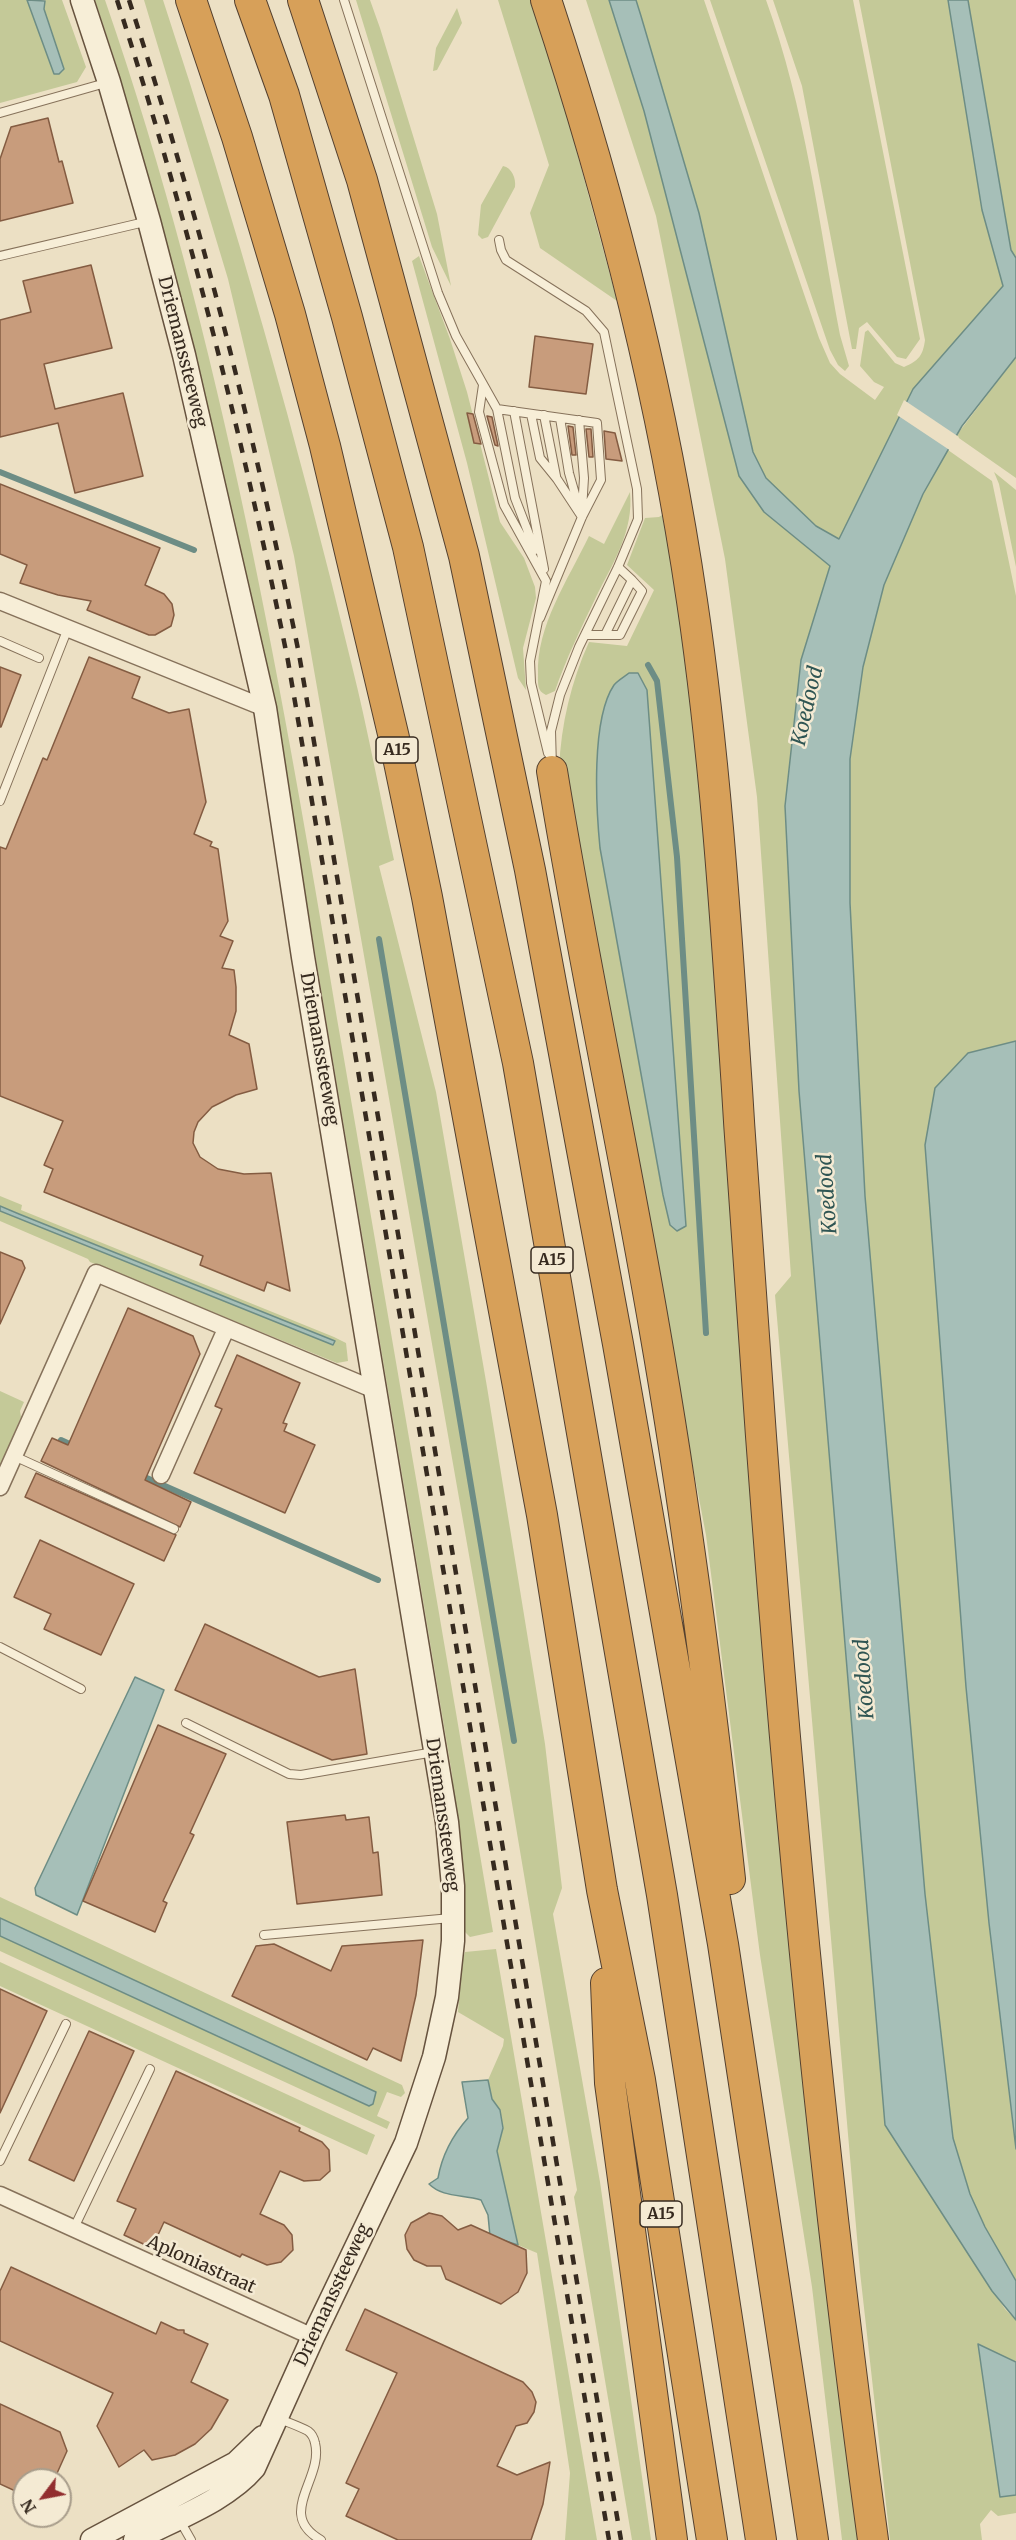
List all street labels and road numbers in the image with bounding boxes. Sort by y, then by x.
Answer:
street label: Driemanssteeweg [153,274,211,430]
road number: A15 [376,737,418,763]
street label: Driemanssteeweg [295,971,343,1127]
road number: A15 [531,1247,573,1273]
street label: Driemanssteeweg [420,1737,464,1893]
road number: A15 [640,2201,682,2227]
street label: Driemanssteeweg [290,2220,376,2370]
street label: Aploniastraat [143,2231,259,2299]

